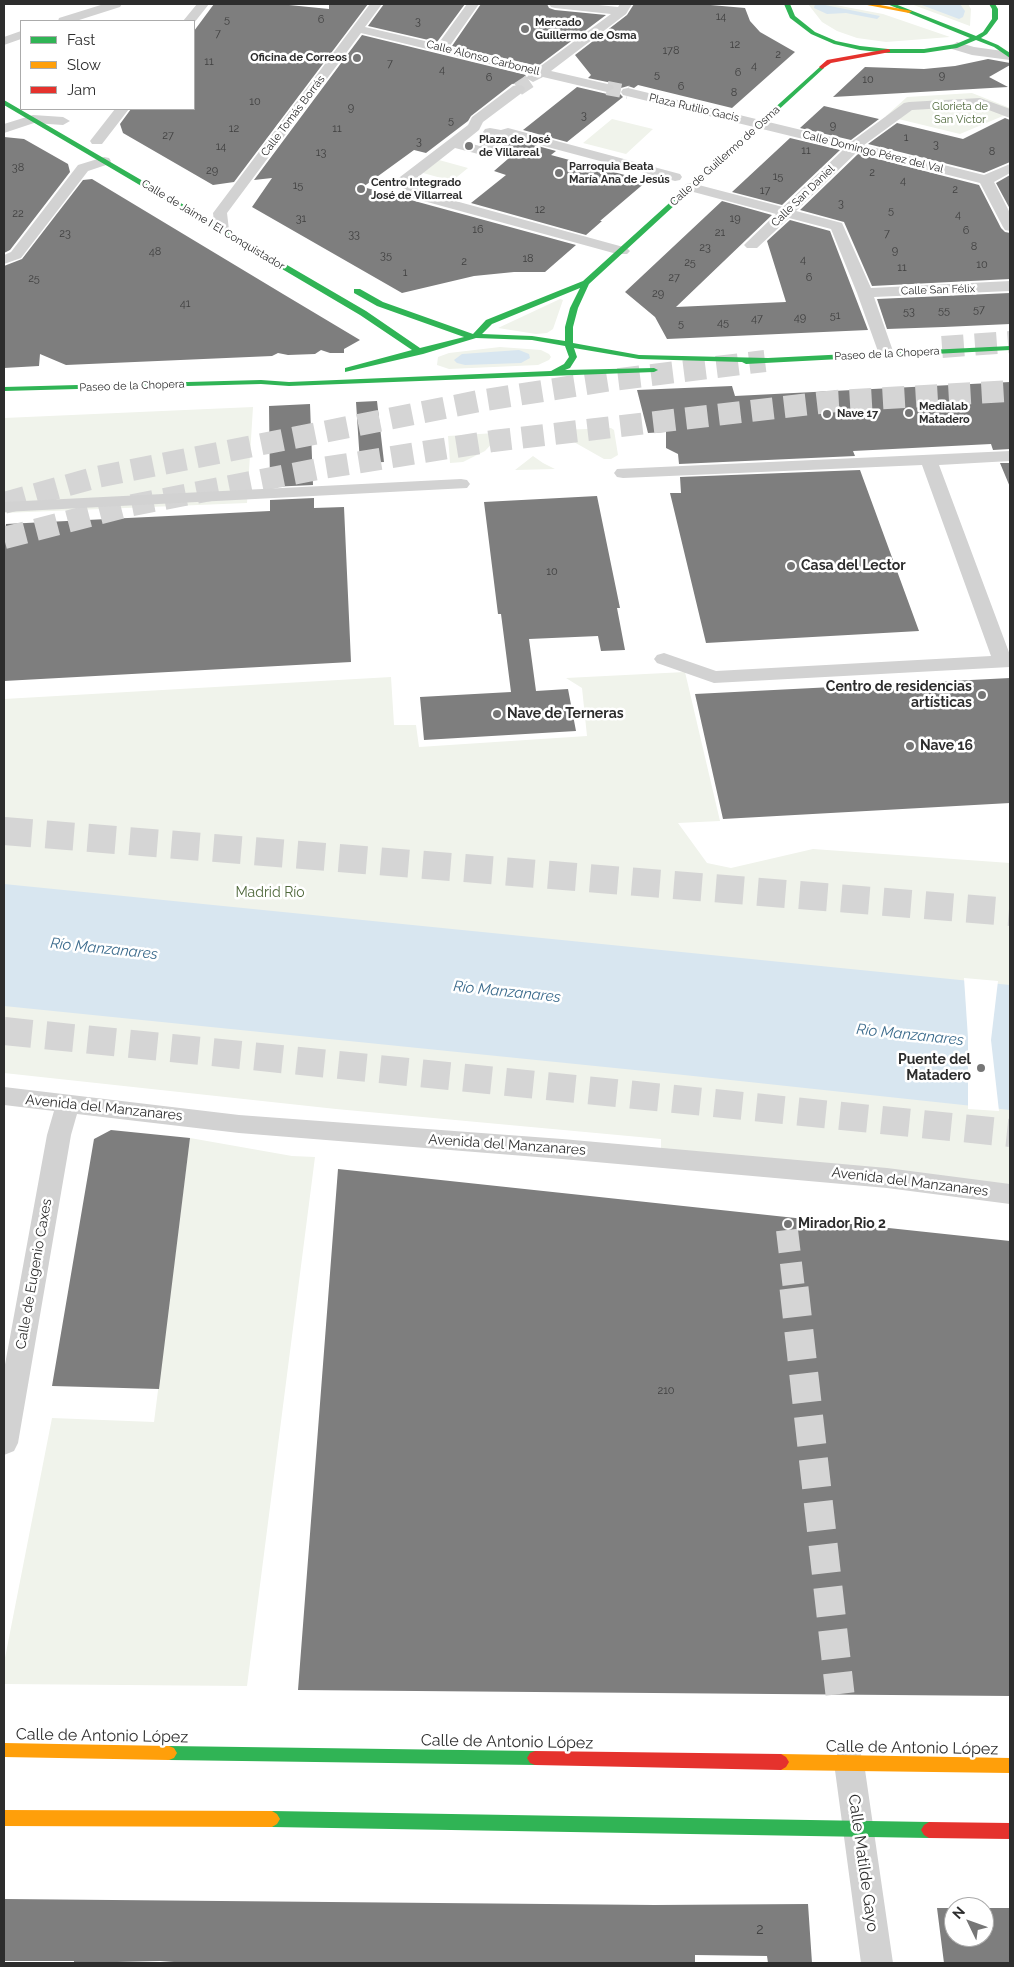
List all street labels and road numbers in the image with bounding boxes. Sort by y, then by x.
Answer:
street label: Calle Alonso Carbonell [425,38,541,78]
street label: Calle Tomás Borrás [258,73,328,159]
street label: Plaza Rutilio Gacis [648,91,740,125]
street label: Calle de Guillermo de Osma [667,103,783,209]
street label: Calle Domingo Pérez del Val [801,128,945,176]
street label: Calle San Daniel [769,163,837,229]
street label: Calle de Jaime I El Conquistador [139,177,287,273]
street label: Calle San Félix [901,282,975,298]
street label: Paseo de la Chopera [834,345,940,363]
street label: Paseo de la Chopera [79,378,185,394]
street label: Avenida del Manzanares [25,1091,183,1125]
street label: Avenida del Manzanares [428,1131,586,1159]
street label: Avenida del Manzanares [831,1164,989,1200]
street label: Calle de Eugenio Caxes [12,1197,56,1351]
street label: Calle de Antonio López [16,1725,188,1747]
street label: Calle de Antonio López [421,1731,593,1753]
street label: Calle de Antonio López [826,1737,998,1759]
street label: Calle Matilde Gayo [844,1793,882,1933]

